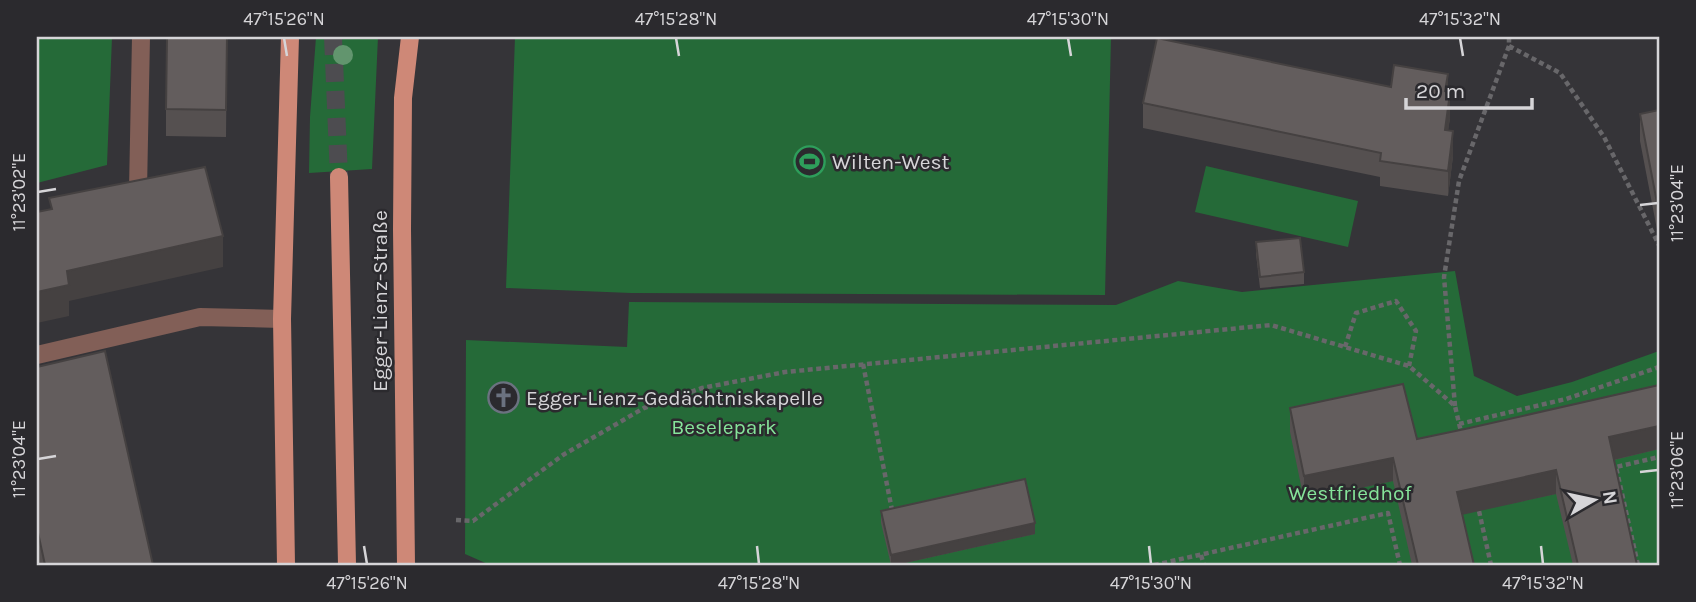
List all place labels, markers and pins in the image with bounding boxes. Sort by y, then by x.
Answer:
sports icon: Wilten-West [792,145,826,179]
place label: Wilten-West [832,150,949,174]
church icon: Egger-Lienz-Gedächtniskapelle [486,381,520,415]
place label: Egger-Lienz-Gedächtniskapelle [526,386,823,410]

